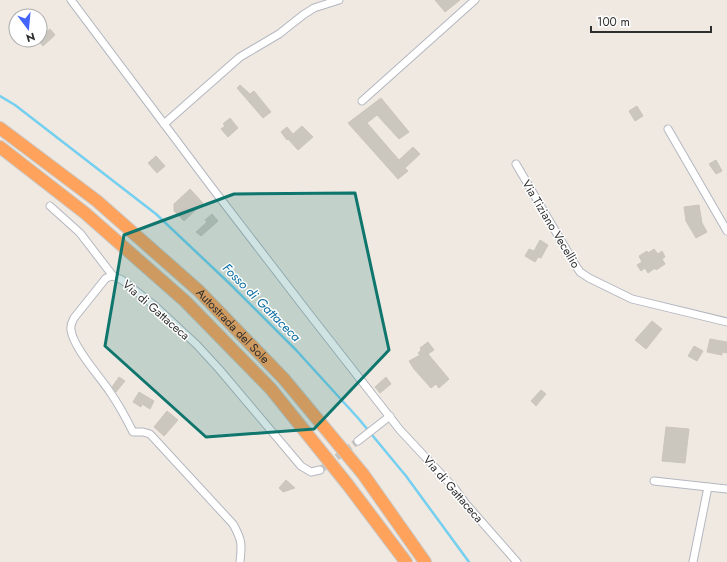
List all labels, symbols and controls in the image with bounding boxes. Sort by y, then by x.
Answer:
north arrow [8,8,48,48]
scale bar [591,8,711,34]
text: 100 m [597,13,630,31]
text: N [24,29,37,47]
street label: Via Tiziano Vecellio [517,176,585,272]
water label: Fosso di Gattaceca [218,259,305,346]
street label: Via di Gattaceca [118,276,194,344]
street label: Autostrada del Sole [192,284,274,368]
street label: Via di Gattaceca [419,451,487,527]

